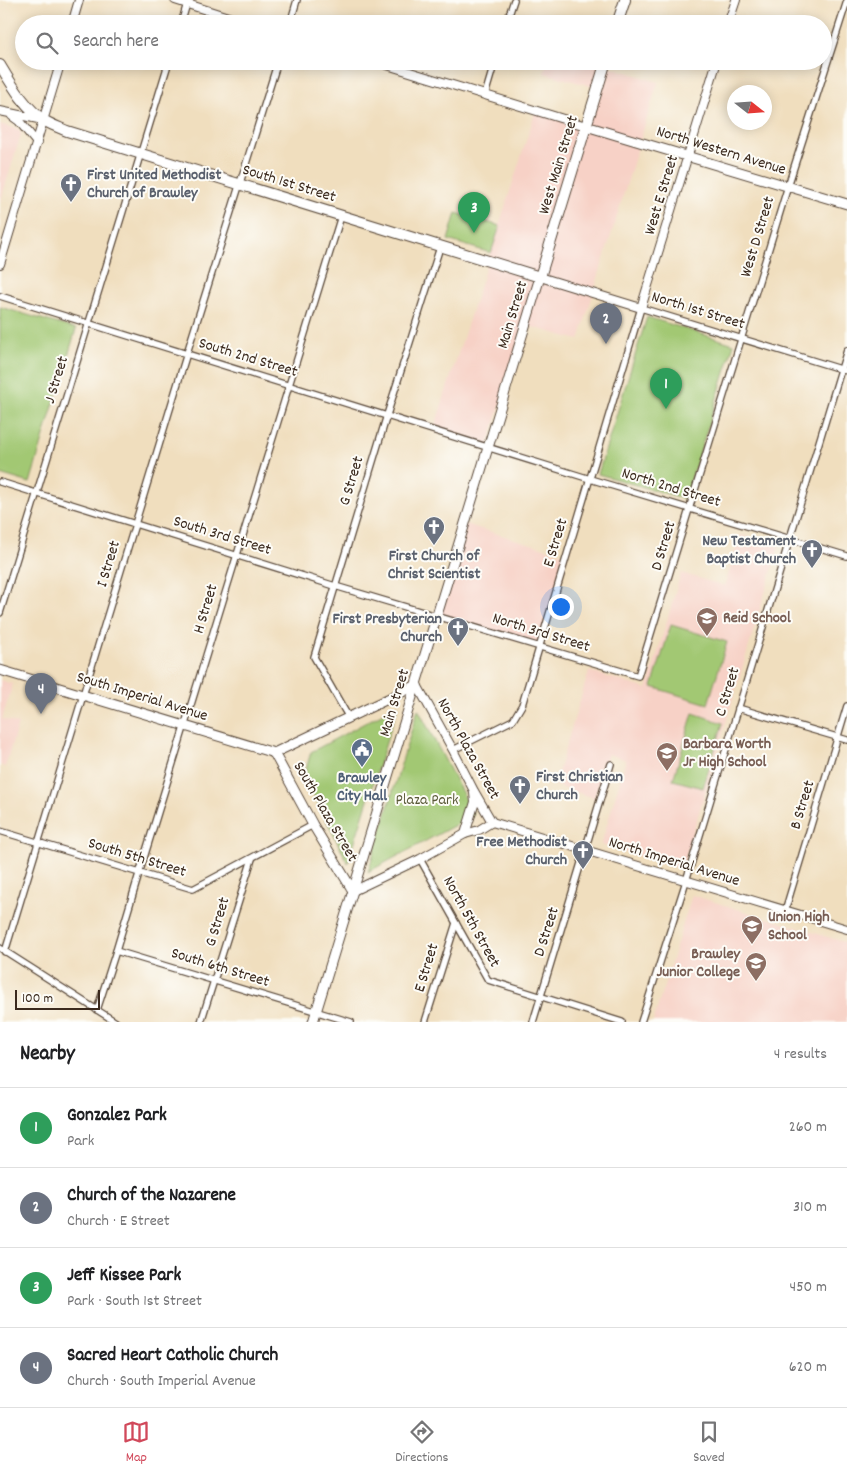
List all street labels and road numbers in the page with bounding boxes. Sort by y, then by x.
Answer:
street label: West Main Street [533,113,585,217]
street label: North Western Avenue [653,120,789,182]
street label: West E Street [639,152,685,238]
street label: South 1st Street [239,159,339,209]
street label: West D Street [735,194,781,280]
street label: Main Street [492,278,534,352]
street label: North 1st Street [648,286,748,336]
street label: South 2nd Street [196,332,300,384]
street label: J Street [39,353,75,406]
street label: G Street [334,453,370,509]
street label: North 2nd Street [619,462,723,514]
street label: South 3rd Street [170,510,274,562]
street label: E Street [538,516,574,570]
street label: D Street [646,518,682,574]
street label: I Street [91,538,127,590]
street label: H Street [188,581,224,637]
street label: North 3rd Street [489,607,593,659]
street label: C Street [710,664,746,719]
street label: South Imperial Avenue [74,666,210,728]
street label: Main Street [374,666,416,740]
street label: North Plaza Street [431,694,505,804]
street label: South Plaza Street [287,757,363,867]
street label: B Street [785,778,821,832]
street label: North Imperial Avenue [606,831,742,893]
street label: South 5th Street [85,832,189,884]
street label: North 5th Street [436,872,506,972]
street label: G Street [200,894,236,950]
street label: D Street [528,904,566,960]
street label: E Street [409,941,445,995]
street label: South 6th Street [168,942,272,994]

